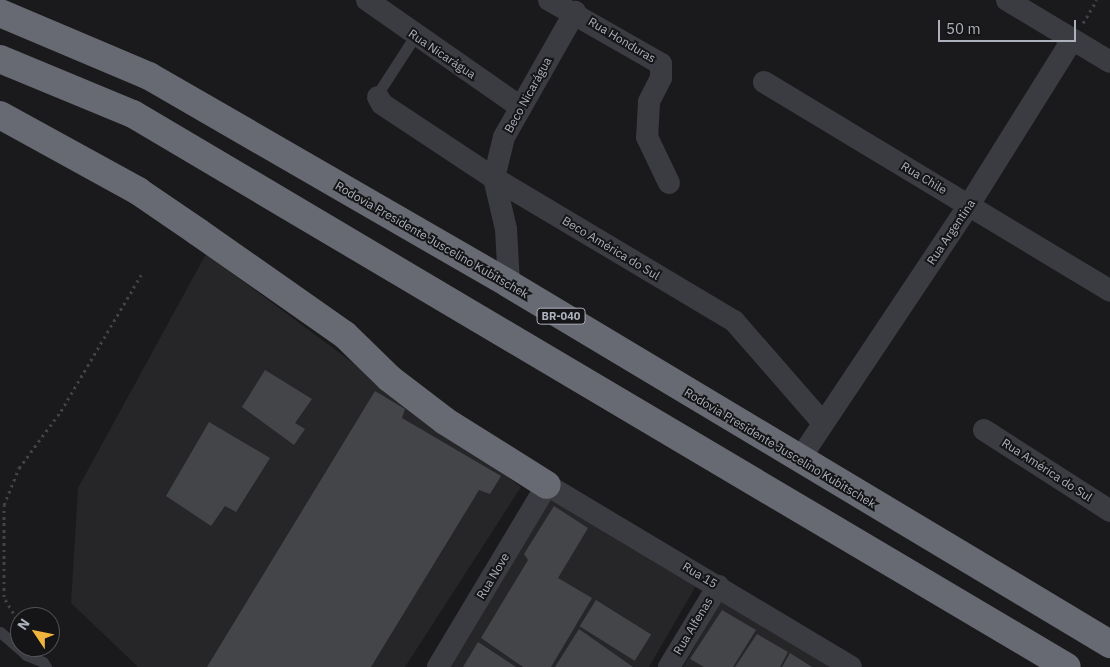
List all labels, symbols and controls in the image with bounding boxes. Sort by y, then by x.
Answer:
scale bar [940,10,1078,42]
street label: Rua Honduras [586,14,658,66]
text: 50 m [946,19,981,38]
street label: Rua Nicarágua [406,26,478,82]
street label: Beco Nicarágua [501,55,555,135]
street label: Rua Chile [898,159,950,197]
street label: Rodovia Presidente Juscelino Kubitschek [333,179,531,301]
street label: Rua Argentina [924,197,978,267]
street label: Beco América do Sul [560,213,662,283]
road number: BR-040 [536,308,586,324]
street label: Rodovia Presidente Juscelino Kubitschek [682,385,878,511]
street label: Rua América do Sul [999,435,1095,505]
street label: Rua Nove [474,550,512,602]
street label: Rua 15 [680,559,720,591]
street label: Rua Alfenas [670,595,716,657]
north arrow [10,607,60,657]
text: N [13,615,34,633]

